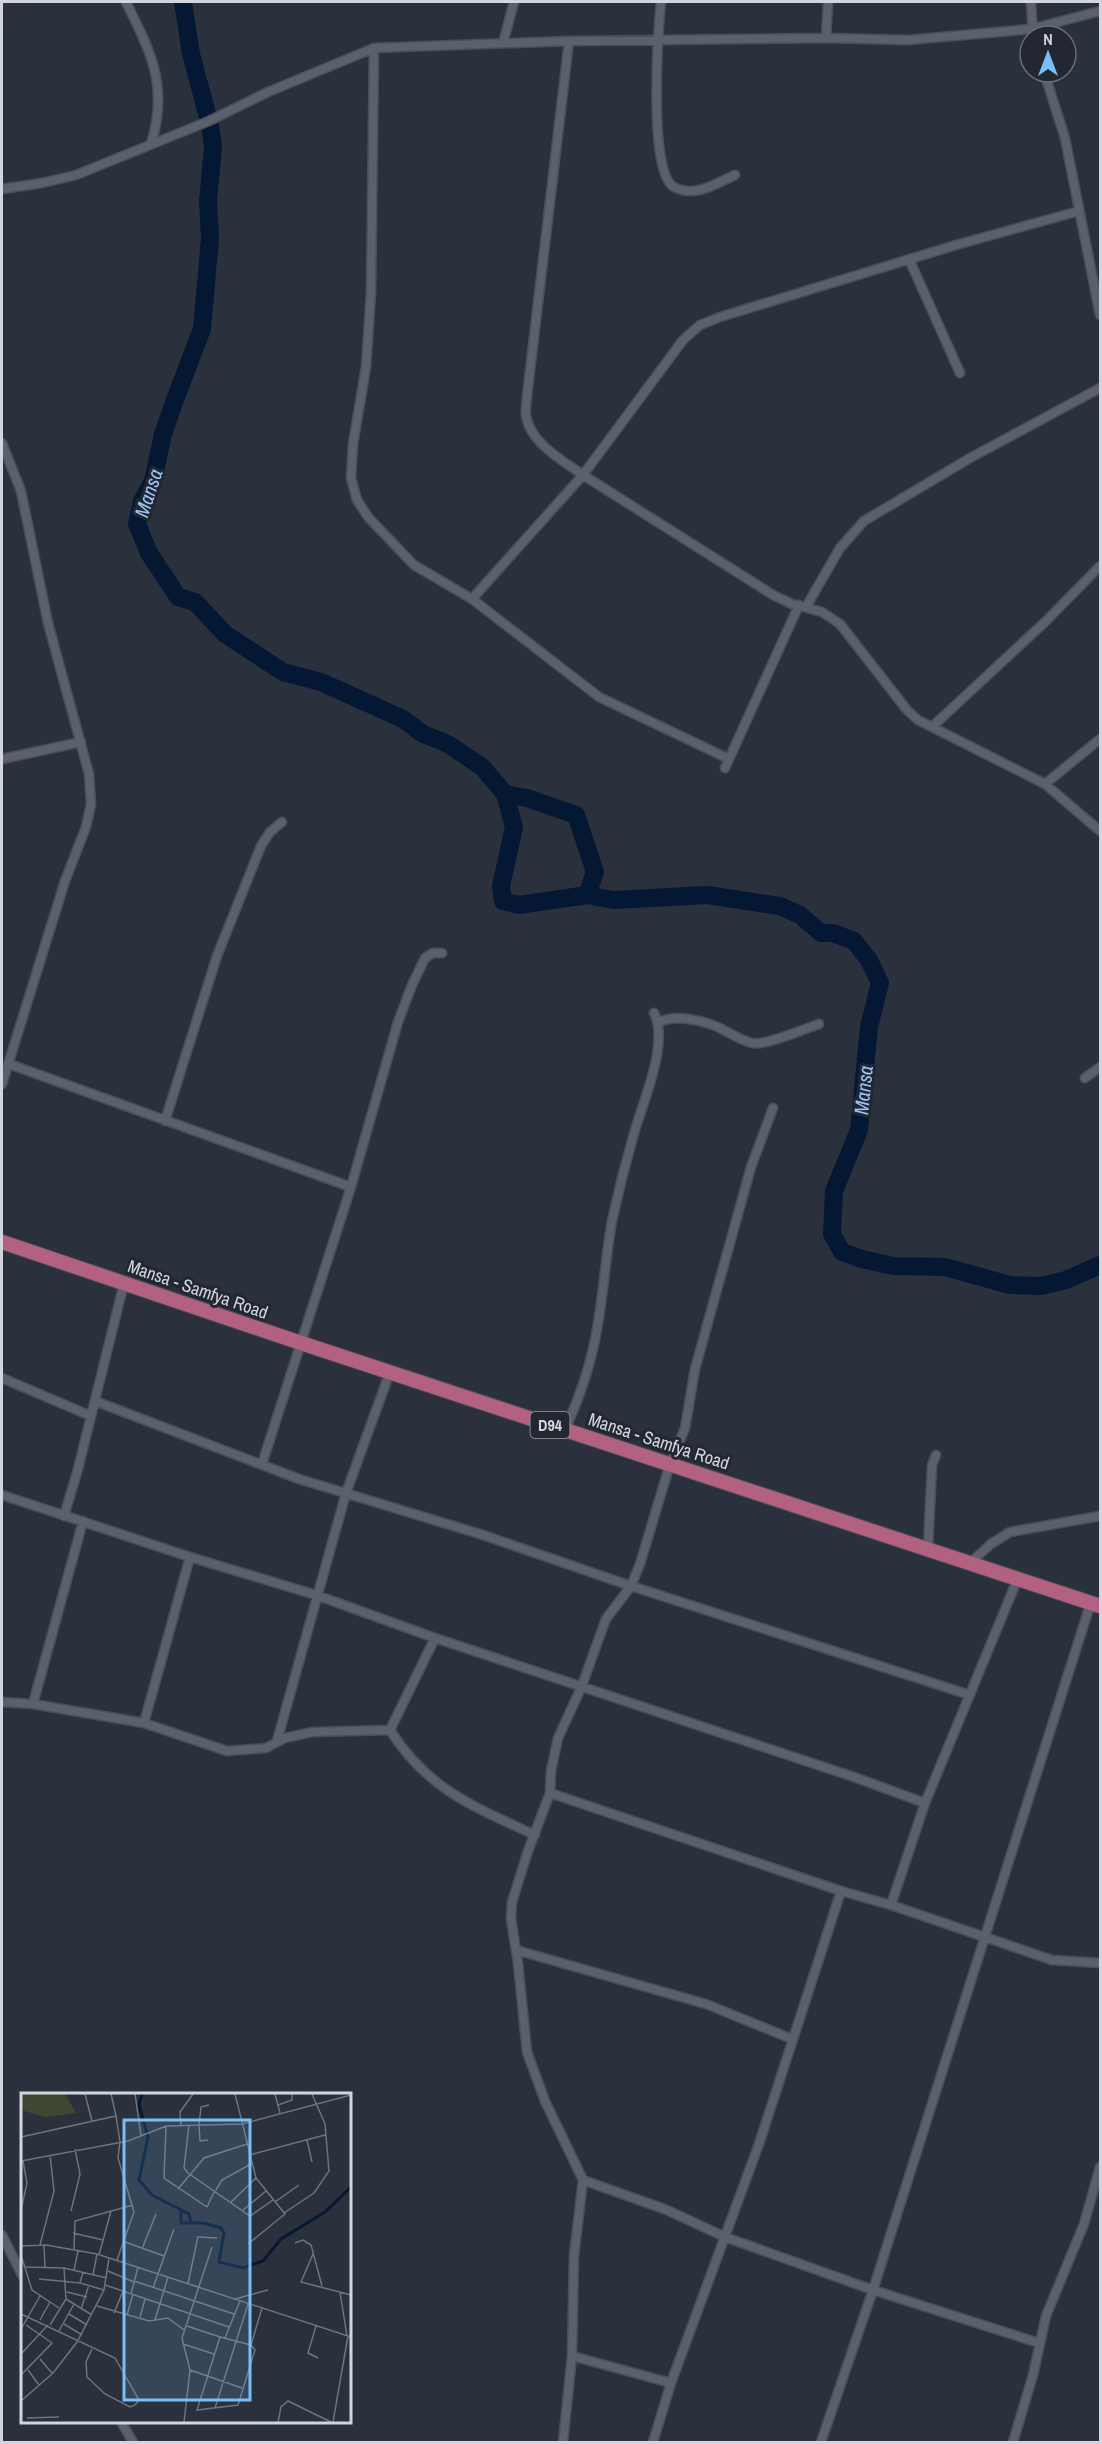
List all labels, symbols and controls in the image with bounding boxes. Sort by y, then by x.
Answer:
north arrow [1018,24,1078,84]
text: N [1043,28,1053,50]
water label: Mansa [128,465,168,521]
water label: Mansa [847,1064,879,1116]
street label: Mansa - Samfya Road [125,1253,271,1325]
street label: Mansa - Samfya Road [585,1406,733,1476]
road number: D94 [530,1412,570,1438]
inset map [21,2093,351,2423]

